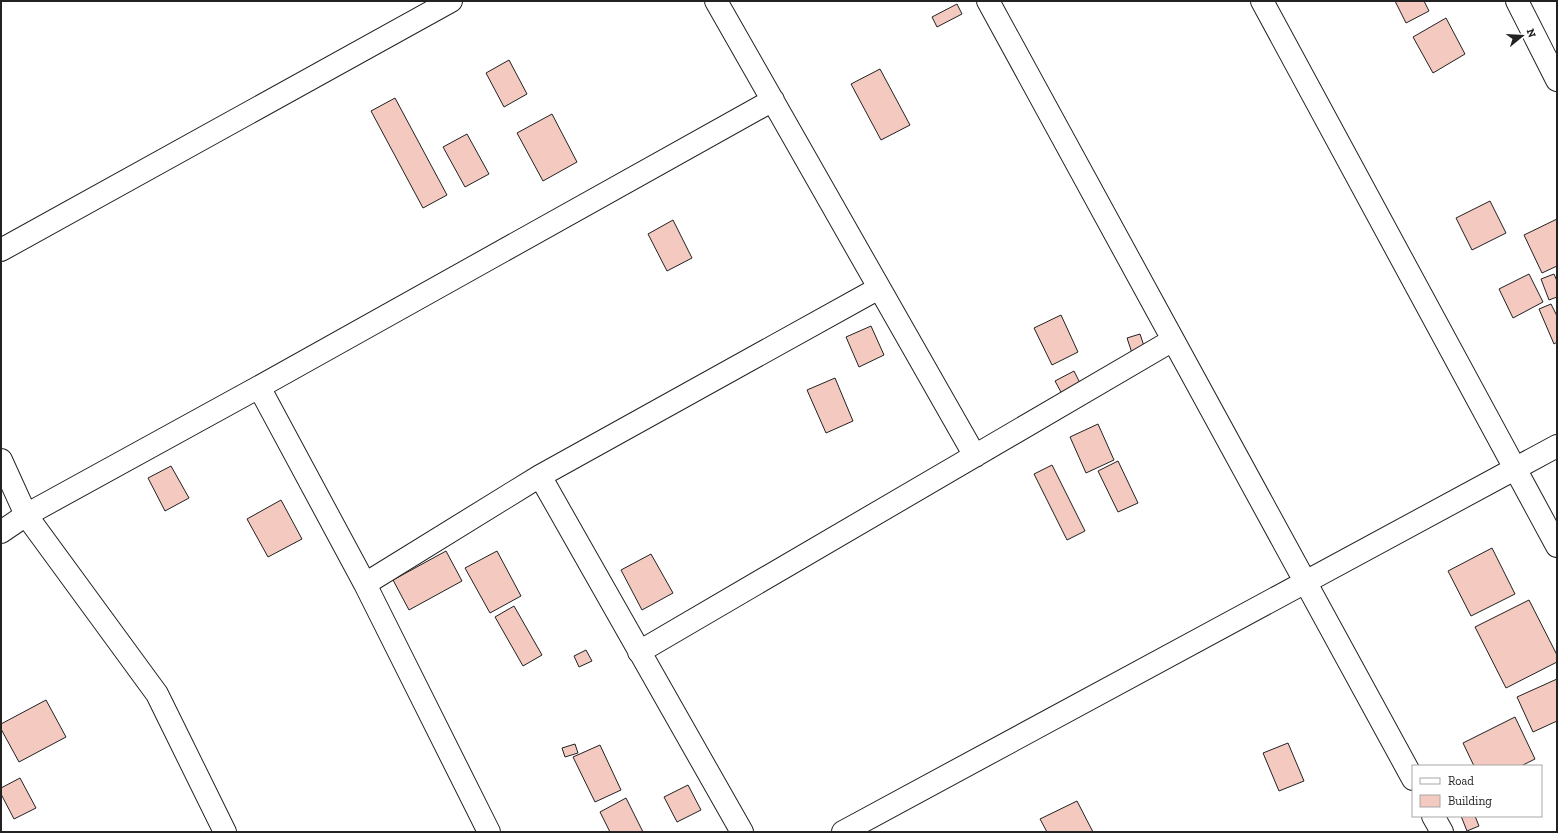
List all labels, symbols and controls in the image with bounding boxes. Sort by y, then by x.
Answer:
north arrow [1502,16,1542,56]
text: N [1524,27,1539,40]
legend [1412,765,1542,817]
text: Road [1448,774,1474,788]
text: Building [1448,794,1492,808]

